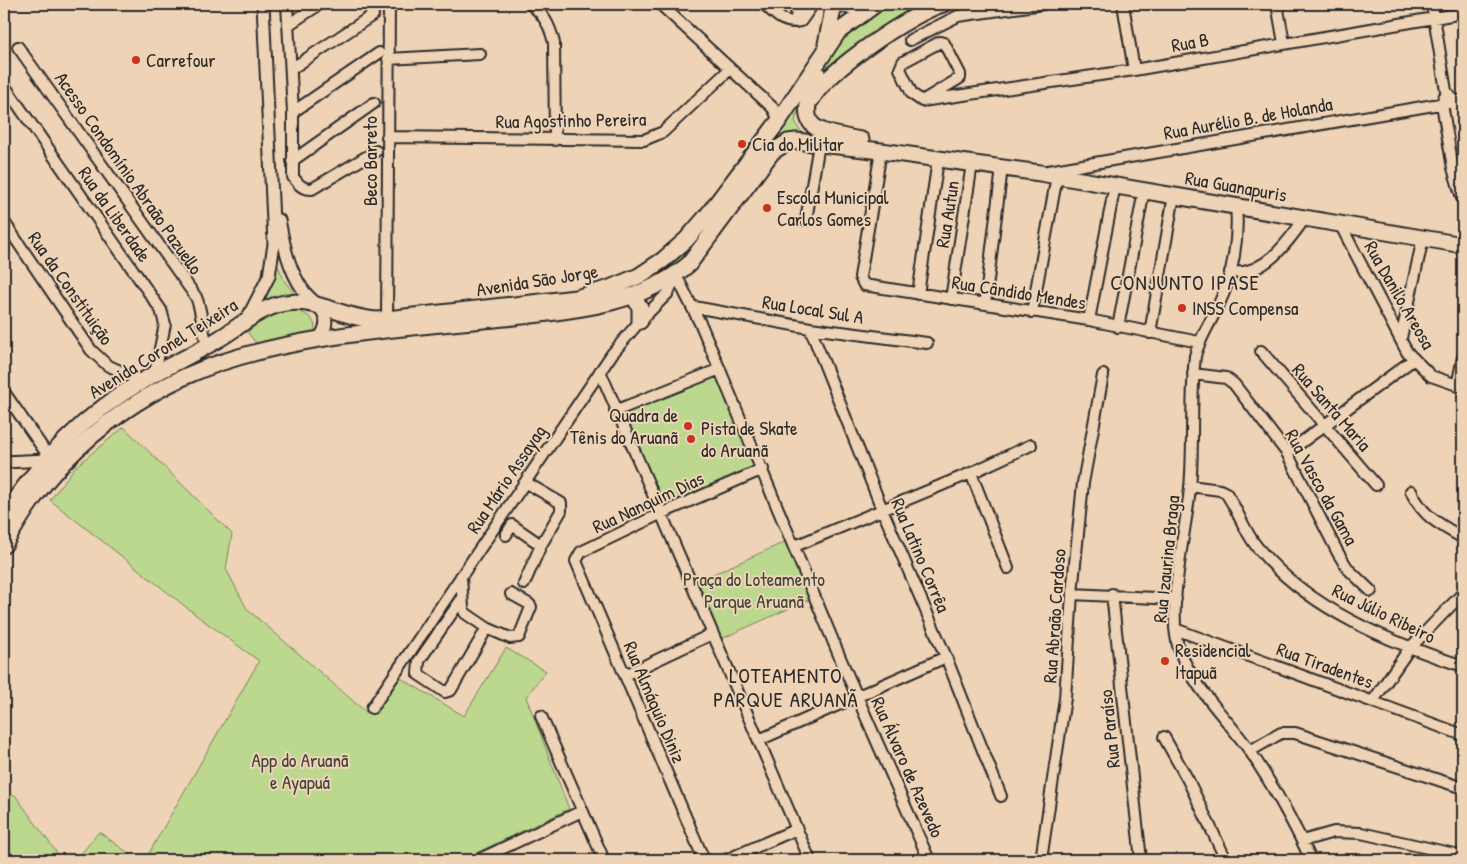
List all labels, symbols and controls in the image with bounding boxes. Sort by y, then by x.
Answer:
street label: Rua B [1169,26,1211,58]
place label: Carrefour [146,47,216,73]
marker: Carrefour [130,54,142,66]
street label: Acesso Condomínio Abraão Pazuello [49,67,209,280]
street label: Rua Aurélio B. de Holanda [1162,90,1335,146]
street label: Rua Agostinho Pereira [495,106,647,134]
street label: Beco Barreto [357,116,383,206]
place label: Cia do Militar [752,131,845,157]
marker: Cia do Militar [736,138,748,150]
street label: Rua da Liberdade [72,161,158,267]
street label: Rua Guanapuris [1183,164,1289,208]
street label: Rua Autun [929,179,965,249]
place label: Escola Municipal Carlos Gomes [777,184,890,232]
marker: Escola Municipal Carlos Gomes [761,202,773,214]
street label: Rua da Constituição [22,226,120,350]
street label: Rua Danilo Areosa [1358,236,1442,354]
street label: Avenida São Jorge [474,257,600,302]
district label: CONJUNTO IPASE [1110,268,1260,297]
street label: Rua Cândido Mendes [950,269,1088,315]
street label: Rua Local Sul A [761,288,865,330]
street label: Avenida Coronel Teixeira [84,291,243,404]
place label: INSS Compensa [1192,295,1299,321]
marker: INSS Compensa [1176,302,1188,314]
street label: Rua Santa Maria [1286,357,1378,457]
place label: Quadra de Tênis do Aruanã [570,402,679,450]
place label: Pista de Skate do Aruanã [701,415,798,463]
street label: Rua Mário Assayag [460,420,552,538]
marker: Quadra de Tênis do Aruanã [682,420,694,432]
street label: Rua Vasco da Gama [1279,424,1365,550]
marker: Pista de Skate do Aruanã [685,433,697,445]
street label: Rua Nanquim Dias [588,465,708,539]
street label: Rua Izaurina Braga [1146,493,1186,624]
street label: Rua Latino Corrêa [885,494,957,617]
street label: Rua Abraão Cardoso [1036,548,1072,684]
park label: Praça do Loteamento Parque Aruanã [683,566,825,614]
street label: Rua Júlio Ribeiro [1328,577,1440,649]
street label: Rua Tiradentes [1273,636,1377,694]
street label: Rua Almáquio Diniz [618,637,692,767]
place label: Residencial Itapuã [1175,637,1251,685]
marker: Residencial Itapuã [1159,655,1171,667]
district label: LOTEAMENTO PARQUE ARUANÃ [713,661,859,714]
street label: Rua Paraíso [1092,688,1126,769]
street label: Rua Álvaro de Azevedo [865,693,951,842]
park label: App do Aruanã e Ayapuá [251,747,349,795]

